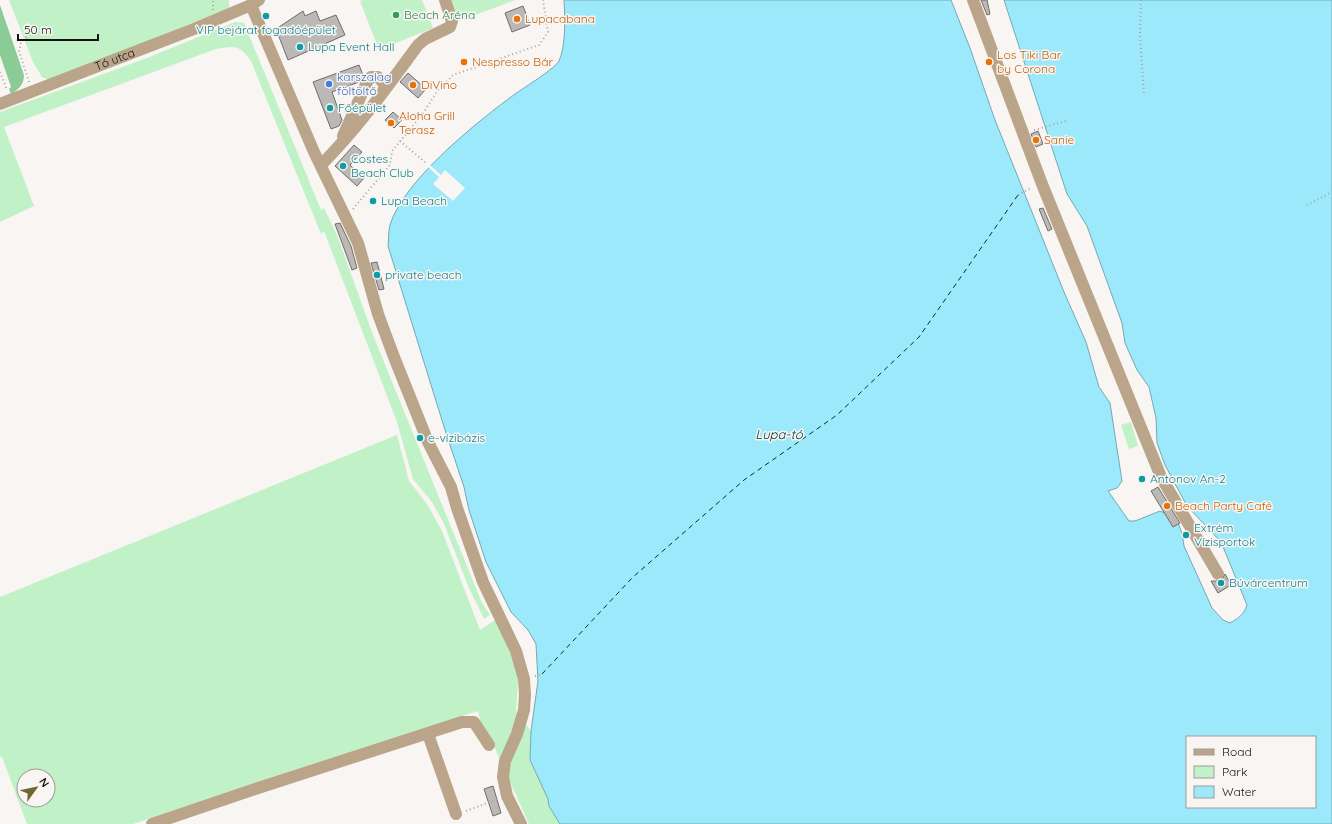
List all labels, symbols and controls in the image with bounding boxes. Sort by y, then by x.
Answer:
place label: Beach Aréna [404,7,475,22]
marker: Beach Aréna [391,10,401,20]
marker: VIP bejárat fogadóépület [261,11,271,21]
place label: Lupacabana [525,11,595,26]
marker: Lupacabana [512,14,522,24]
scale bar [18,16,98,42]
text: 50 m [24,22,52,37]
place label: VIP bejárat fogadóépület [196,22,336,37]
place label: Lupa Event Hall [308,39,394,54]
marker: Lupa Event Hall [295,42,305,52]
street label: Tó utca [92,45,137,74]
place label: Los Tiki Bar by Corona [997,47,1062,76]
place label: Nespresso Bár [472,54,553,69]
marker: Nespresso Bár [459,57,469,67]
marker: Los Tiki Bar by Corona [984,57,994,67]
place label: karszalag föltöltő [337,69,391,98]
place label: DiVino [421,77,457,92]
marker: karszalag föltöltő [324,79,334,89]
marker: DiVino [408,80,418,90]
place label: Főépület [338,100,386,115]
marker: Főépület [325,103,335,113]
place label: Aloha Grill Terasz [399,108,455,137]
marker: Aloha Grill Terasz [386,118,396,128]
place label: Sanie [1044,132,1075,147]
marker: Sanie [1031,135,1041,145]
place label: Costes Beach Club [351,151,414,180]
marker: Costes Beach Club [338,161,348,171]
place label: Lupa Beach [381,193,447,208]
marker: Lupa Beach [368,196,378,206]
place label: private beach [385,267,462,282]
marker: private beach [372,270,382,280]
water label: Lupa-tó [755,426,804,442]
place label: e-vízibázis [428,430,486,445]
marker: e-vízibázis [415,433,425,443]
place label: Antonov An-2 [1150,471,1226,486]
marker: Antonov An-2 [1137,474,1147,484]
place label: Beach Party Café [1175,498,1272,513]
marker: Beach Party Café [1162,501,1172,511]
place label: Extrém Vízisportok [1194,520,1255,549]
marker: Extrém Vízisportok [1181,530,1191,540]
place label: Búvárcentrum [1229,575,1308,590]
marker: Búvárcentrum [1216,578,1226,588]
legend [1186,736,1316,808]
text: Road [1222,744,1252,759]
text: Park [1222,764,1247,779]
north arrow [16,768,56,808]
text: N [36,775,52,790]
text: Water [1222,784,1257,799]

